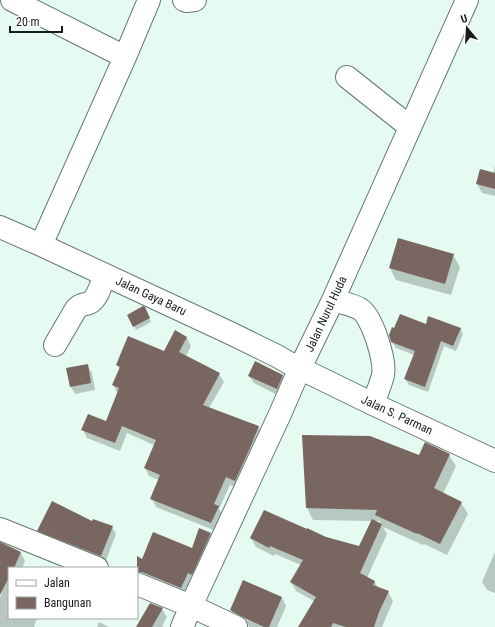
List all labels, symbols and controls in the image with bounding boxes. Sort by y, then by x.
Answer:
scale bar [10,8,62,34]
north arrow [447,8,487,48]
text: U [459,12,469,26]
text: 20 m [16,15,40,29]
street label: Jalan Gaya Baru [113,273,189,319]
street label: Jalan Nurul Huda [302,274,350,354]
street label: Jalan S. Parman [359,392,435,438]
legend [8,567,138,619]
text: Jalan [44,576,70,590]
text: Bangunan [44,596,91,610]

